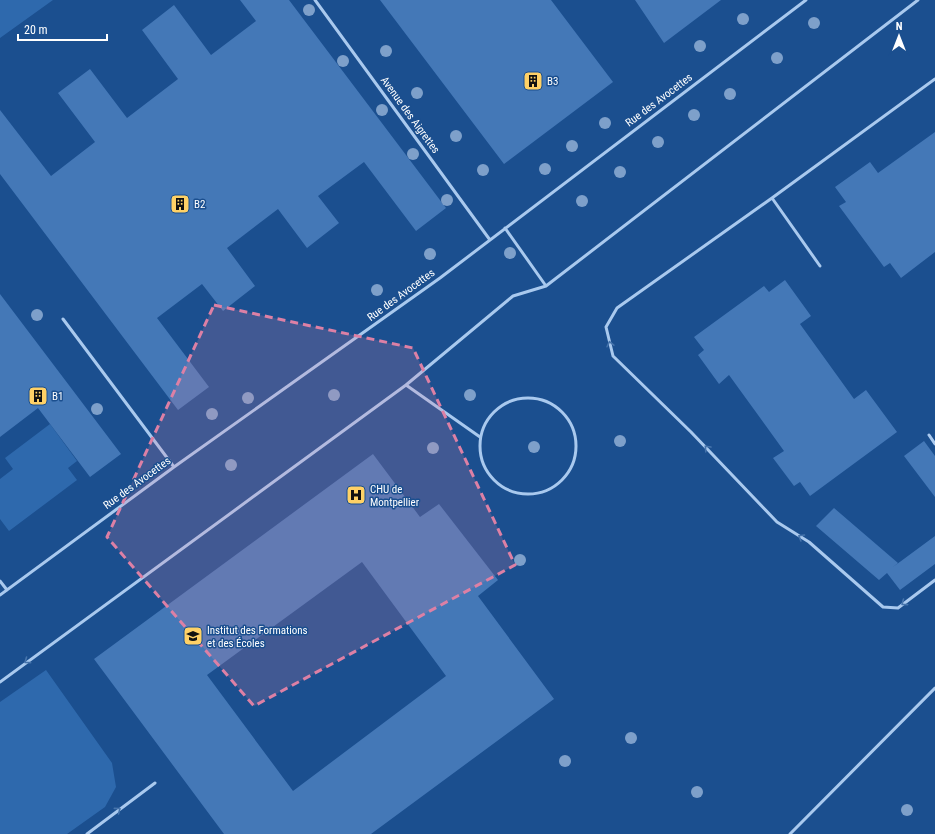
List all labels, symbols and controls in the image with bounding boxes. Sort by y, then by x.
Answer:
scale bar [18,16,107,42]
north arrow [879,16,919,56]
text: N [896,20,903,33]
text: 20 m [24,23,48,37]
building icon: B3 [522,70,544,92]
street label: Rue des Avocettes [623,71,695,129]
street label: Avenue des Aigrettes [378,74,442,156]
place label: B3 [547,75,558,88]
building icon: B2 [169,193,191,215]
place label: B2 [194,198,205,211]
street label: Rue des Avocettes [365,266,437,324]
one-way arrow [606,341,614,347]
building icon: B1 [27,385,49,407]
place label: B1 [52,390,63,403]
one-way arrow [705,446,712,453]
street label: Rue des Avocettes [101,454,173,512]
place label: CHU de Montpellier [370,483,420,509]
hospital icon: CHU de Montpellier [345,484,367,506]
one-way arrow [798,534,805,542]
one-way arrow [901,598,908,605]
place label: Institut des Formations et des Écoles [207,624,308,650]
school or university icon: Institut des Formations et des Écoles [182,625,204,647]
one-way arrow [25,657,32,664]
one-way arrow [114,808,121,815]

